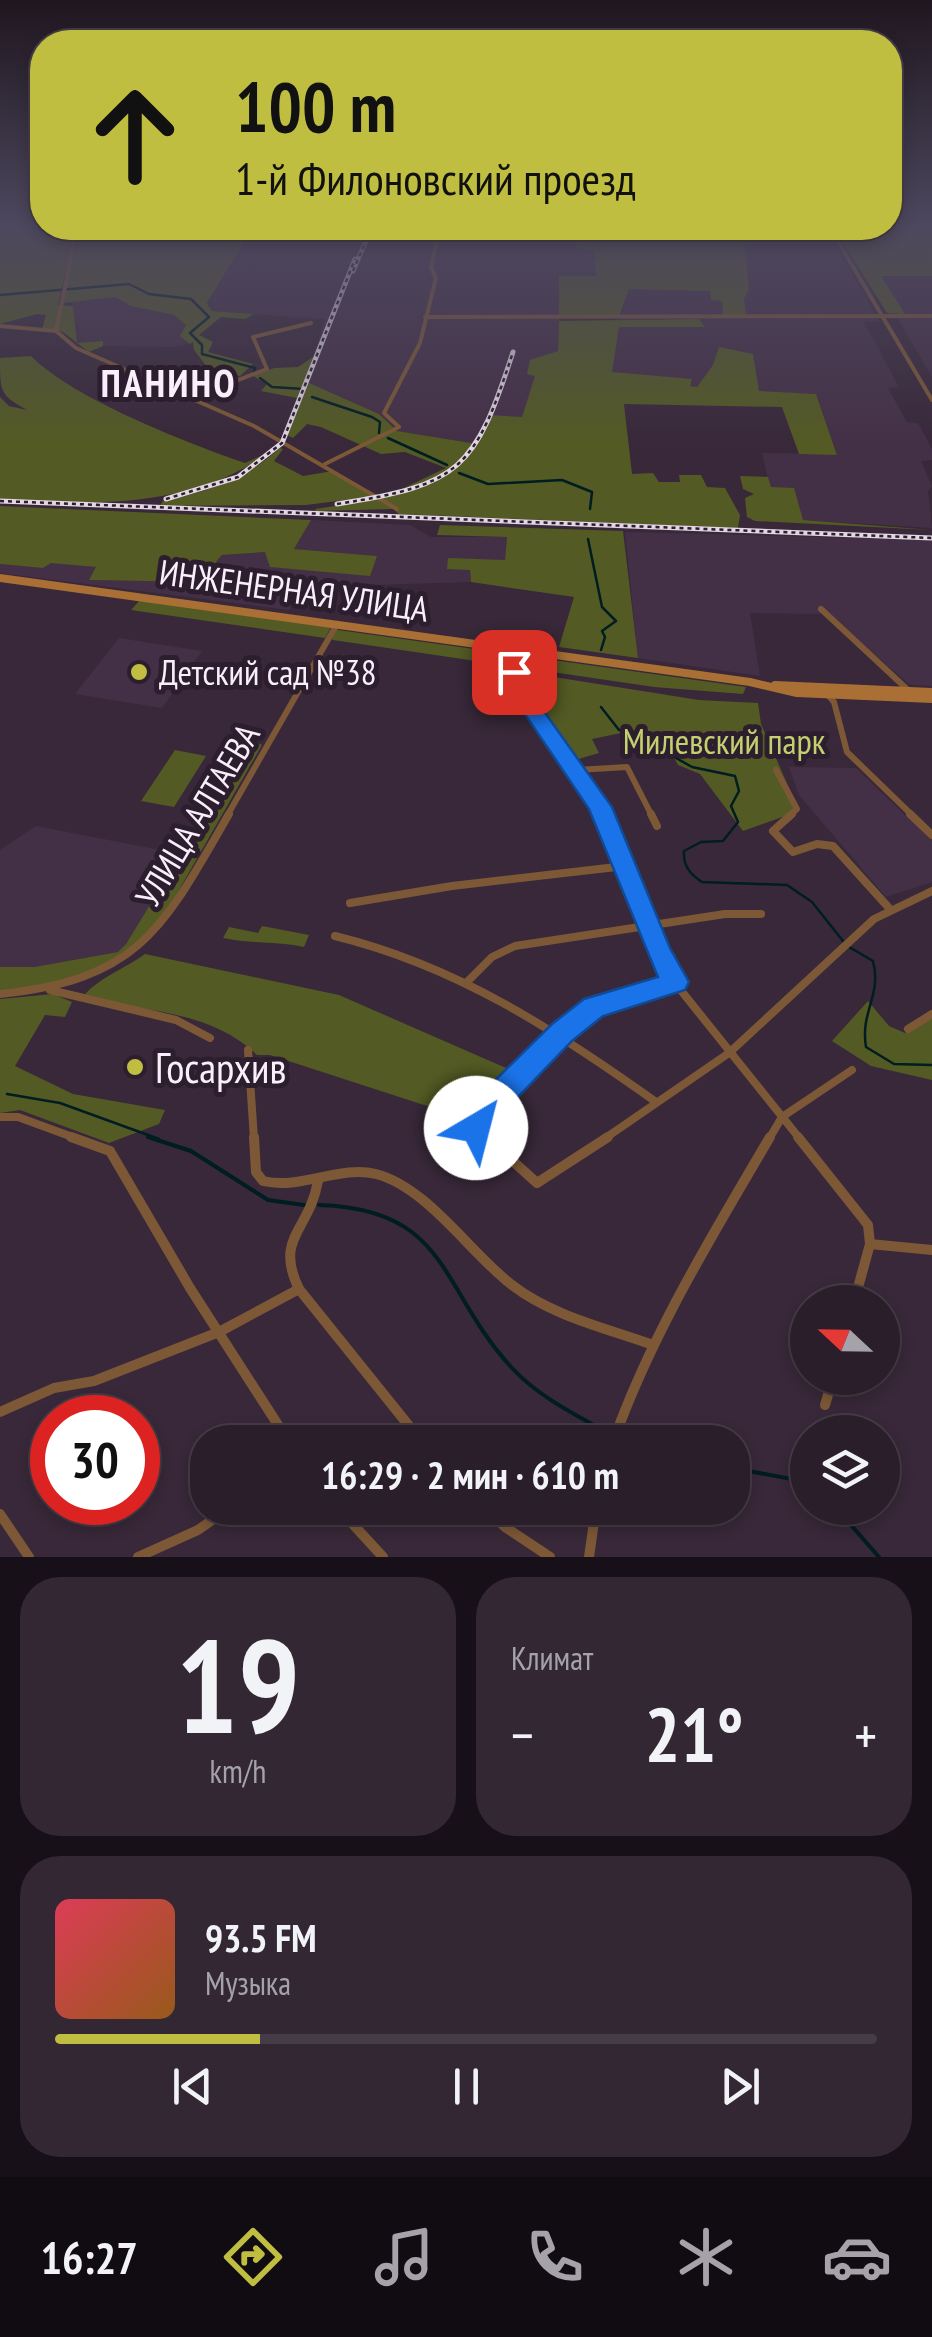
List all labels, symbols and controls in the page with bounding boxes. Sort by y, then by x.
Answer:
text: 100 m [235,61,396,151]
icon: ahead [70,70,200,200]
text: 1-й Филоновский проезд [235,149,636,207]
district label: ПАНИНО [101,358,237,407]
street label: ИНЖЕНЕРНАЯ УЛИЦА [157,548,432,632]
pin [472,630,557,715]
icon: arrive [487,645,542,700]
place label: Детский сад №38 [159,649,376,695]
marker: Детский сад №38 [128,661,150,683]
street label: УЛИЦА АЛТАЕВА [124,715,270,915]
park label: Милевский парк [623,718,826,764]
place label: Госархив [155,1040,286,1095]
marker: Госархив [124,1056,146,1078]
position arrow [424,1076,528,1180]
north arrow [790,1285,900,1395]
map controls [790,1285,900,1525]
speed limit sign: 30 [30,1395,160,1525]
button: layers [790,1415,900,1525]
text: 16:29 · 2 мин · 610 m [321,1450,619,1499]
text: 19 [176,1601,300,1769]
text: Климат [511,1637,593,1679]
text: 21° [644,1686,744,1783]
text: − [511,1699,534,1770]
text: + [854,1699,877,1770]
text: km/h [210,1750,266,1792]
text: 93.5 FM [205,1913,317,1962]
text: Музыка [205,1962,291,2004]
icon: previous [165,2059,220,2114]
icon: pause [439,2059,494,2114]
icon: next [713,2059,768,2114]
icon: directions [218,2222,288,2292]
icon: music [369,2222,439,2292]
icon: phone [520,2222,590,2292]
icon: climate [671,2222,741,2292]
icon: car [822,2222,892,2292]
text: 16:27 [40,2228,138,2286]

